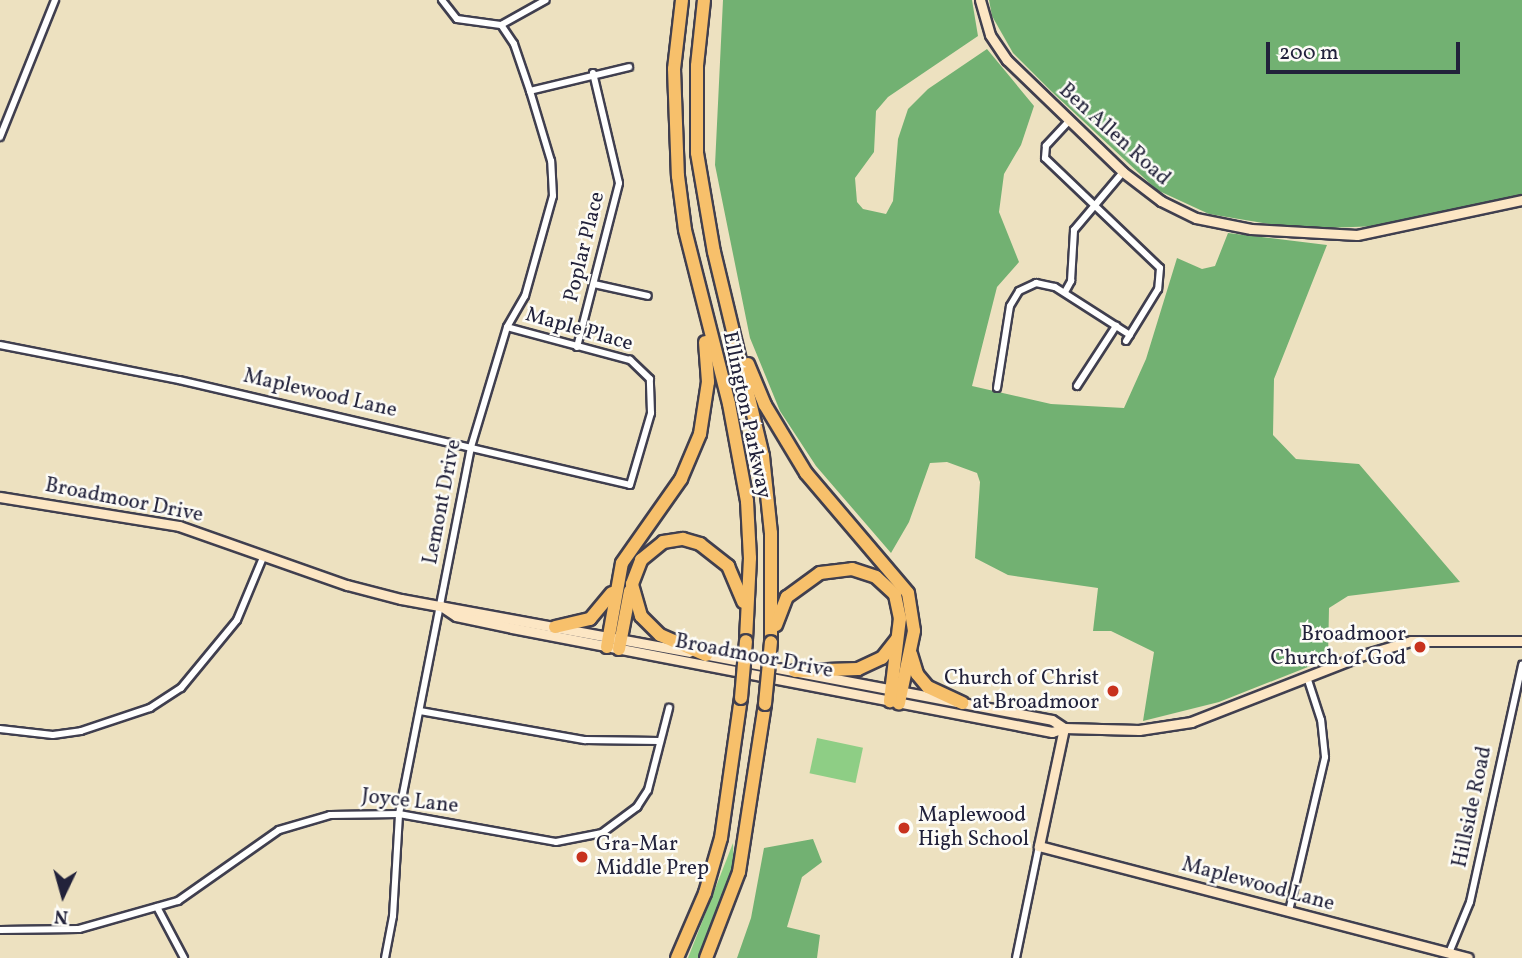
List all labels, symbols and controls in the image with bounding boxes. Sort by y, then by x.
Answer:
scale bar [1270,28,1464,72]
text: 200 m [1279,39,1339,68]
street label: Ben Allen Road [1053,78,1175,192]
street label: Poplar Place [559,189,611,305]
street label: Maple Place [522,303,636,357]
street label: Ellington Parkway [716,329,776,501]
street label: Maplewood Lane [241,364,399,424]
street label: Lemont Drive [419,437,467,567]
street label: Broadmoor Drive [43,473,205,529]
place label: Broadmoor Church of God [1273,622,1406,672]
street label: Broadmoor Drive [673,629,835,685]
marker: Broadmoor Church of God [1412,639,1428,655]
place label: Church of Christ at Broadmoor [946,666,1099,716]
marker: Church of Christ at Broadmoor [1105,683,1121,699]
street label: Hillside Road [1448,744,1498,870]
street label: Joyce Lane [360,784,460,820]
place label: Maplewood High School [918,803,1029,853]
marker: Maplewood High School [896,820,912,836]
place label: Gra-Mar Middle Prep [596,832,709,882]
marker: Gra-Mar Middle Prep [574,849,590,865]
street label: Maplewood Lane [1179,853,1337,917]
north arrow [28,860,98,930]
text: N [53,902,69,929]

